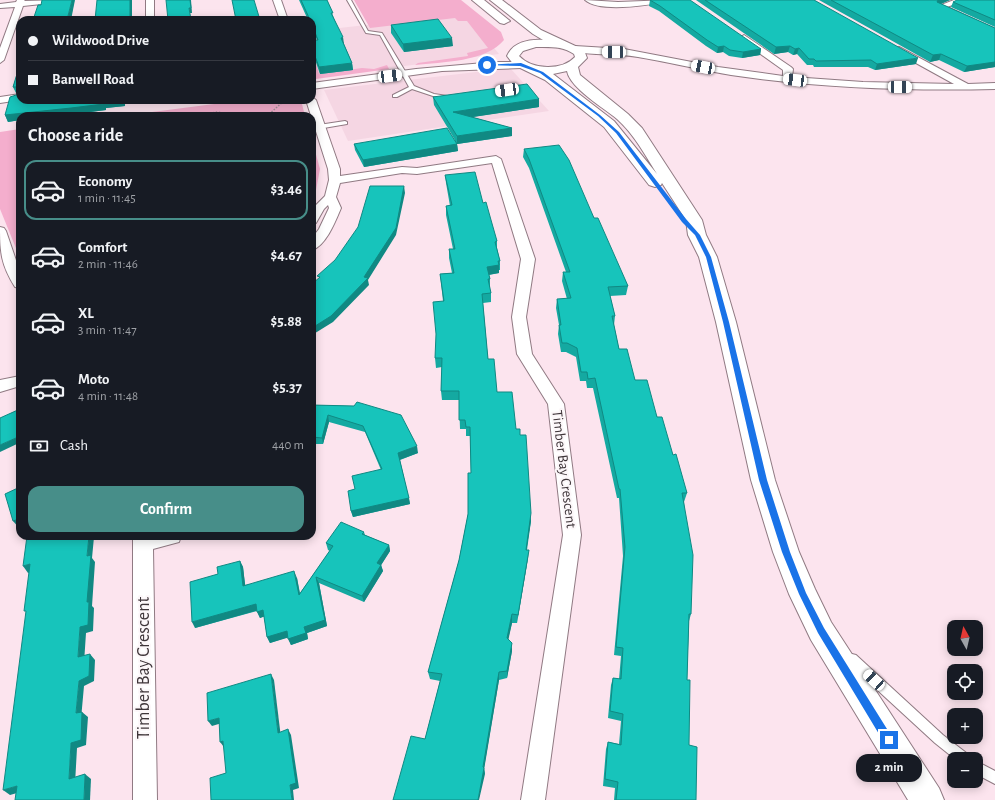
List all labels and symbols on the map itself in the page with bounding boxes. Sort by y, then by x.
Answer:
car [602,46,626,58]
route start [478,56,496,74]
car [690,59,716,75]
car [377,69,403,83]
car [782,73,808,87]
car [888,81,912,93]
car [494,82,520,98]
street label: Timber Bay Crescent [549,409,579,529]
street label: Timber Bay Crescent [135,597,153,739]
north arrow [947,620,983,656]
car [861,667,887,693]
route end [880,731,898,749]
callout: 2 min [856,754,922,782]

